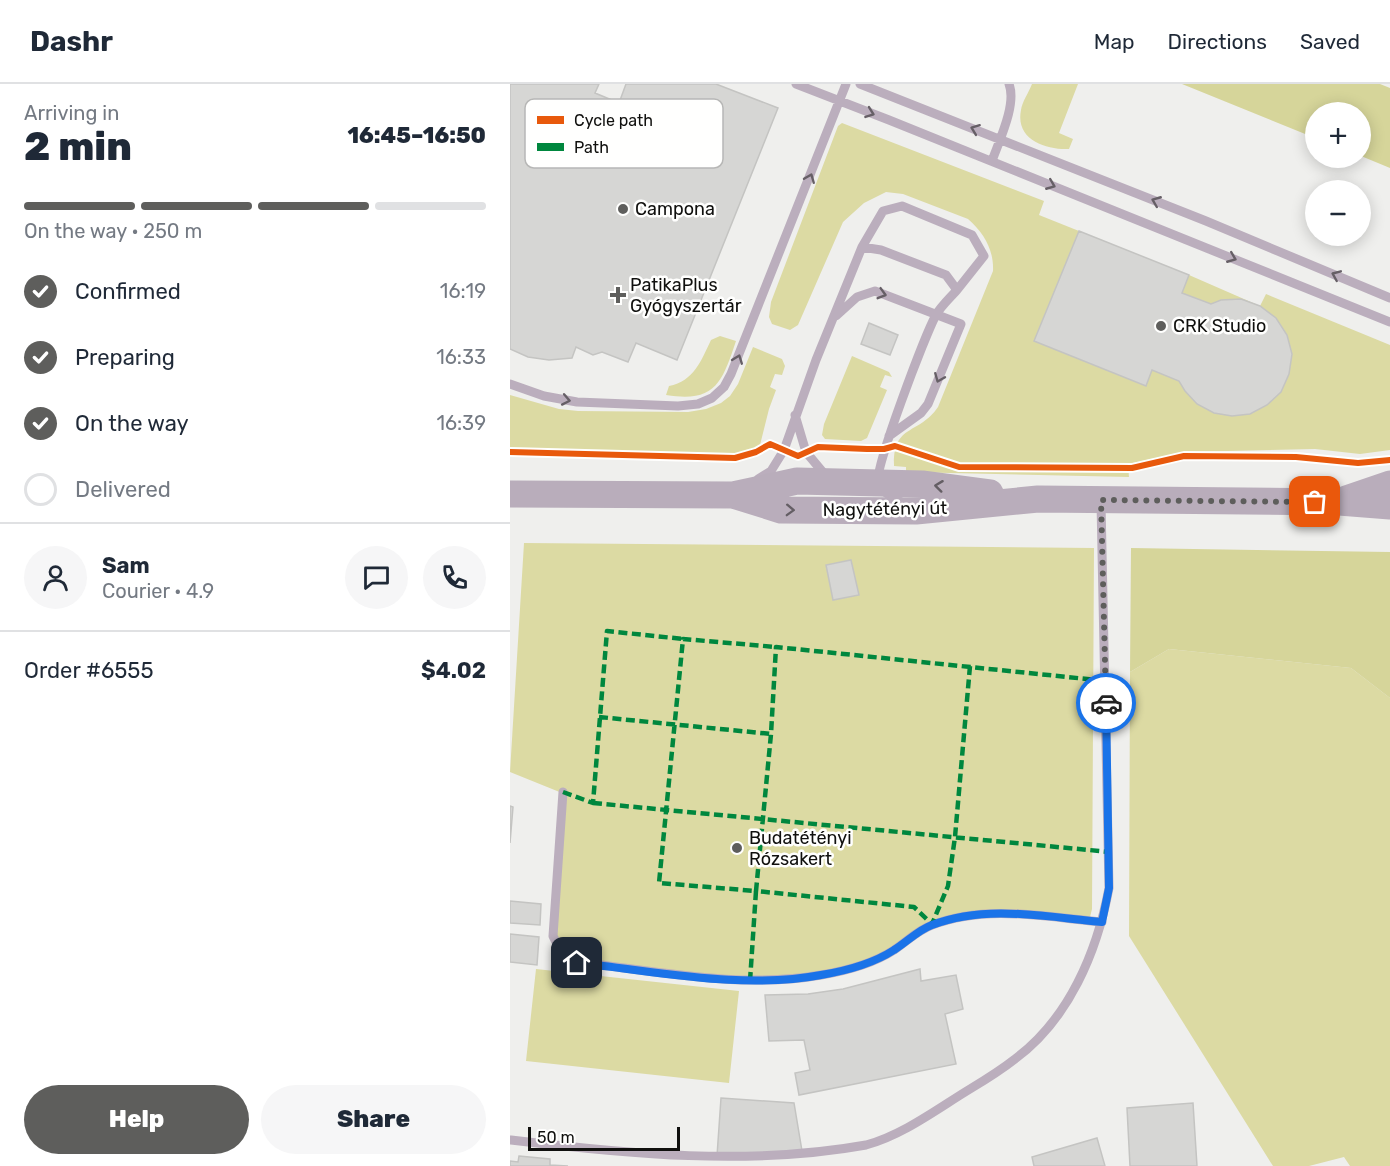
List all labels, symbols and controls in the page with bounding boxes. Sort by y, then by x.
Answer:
text: Dashr [30,25,113,58]
text: Map [1094,29,1135,54]
text: Directions [1168,29,1267,54]
text: Saved [1300,29,1360,54]
legend [525,99,723,168]
text: Arriving in [24,101,119,125]
map controls [1305,102,1371,246]
button: + [1305,102,1371,168]
one-way arrow [865,105,875,118]
text: Cycle path [574,111,653,130]
text: 16:45–16:50 [347,122,486,149]
text: 2 min [24,124,132,170]
one-way arrow [970,124,981,136]
text: Path [574,138,609,157]
one-way arrow [803,173,815,184]
one-way arrow [1045,178,1056,190]
button: − [1305,180,1371,246]
one-way arrow [1151,196,1162,208]
place label: Campona [635,198,715,220]
marker: Campona [616,202,630,216]
text: On the way · 250 m [24,219,202,243]
one-way arrow [1226,251,1237,264]
one-way arrow [1331,270,1342,282]
place label: PatikaPlus Gyógyszertár [630,274,742,317]
icon: check [24,275,57,308]
text: Confirmed [75,278,181,305]
text: 16:19 [440,279,486,303]
one-way arrow [877,287,887,300]
marker: PatikaPlus Gyógyszertár [611,288,625,302]
place label: CRK Studio [1173,315,1266,337]
marker: CRK Studio [1154,319,1168,333]
icon: check [24,341,57,374]
text: Preparing [75,344,175,371]
text: 16:33 [436,345,486,369]
one-way arrow [730,354,743,364]
one-way arrow [934,372,946,383]
one-way arrow [561,393,571,406]
icon: check [24,407,57,440]
text: On the way [75,410,189,437]
text: 16:39 [436,411,486,435]
text: Delivered [75,476,171,503]
pin [1289,476,1340,527]
one-way arrow [934,481,943,493]
icon: bag [1298,485,1331,518]
street label: Nagytétényi út [823,497,947,521]
one-way arrow [785,504,794,516]
button: person [24,546,87,609]
button: chat [345,546,408,609]
button: phone [423,546,486,609]
text: Sam [102,552,150,579]
text: Courier · 4.9 [102,579,214,603]
text: Order #6555 [24,657,154,684]
text: $4.02 [421,657,486,684]
courier [1076,673,1136,733]
icon: car [1090,687,1123,720]
place label: Budatétényi Rózsakert [749,827,852,870]
marker: Budatétényi Rózsakert [730,841,744,855]
pin [551,937,602,988]
icon: home [560,946,593,979]
button: Help [24,1085,249,1154]
button: Share [261,1085,486,1154]
scale bar [528,1124,680,1152]
text: 50 m [537,1128,575,1147]

